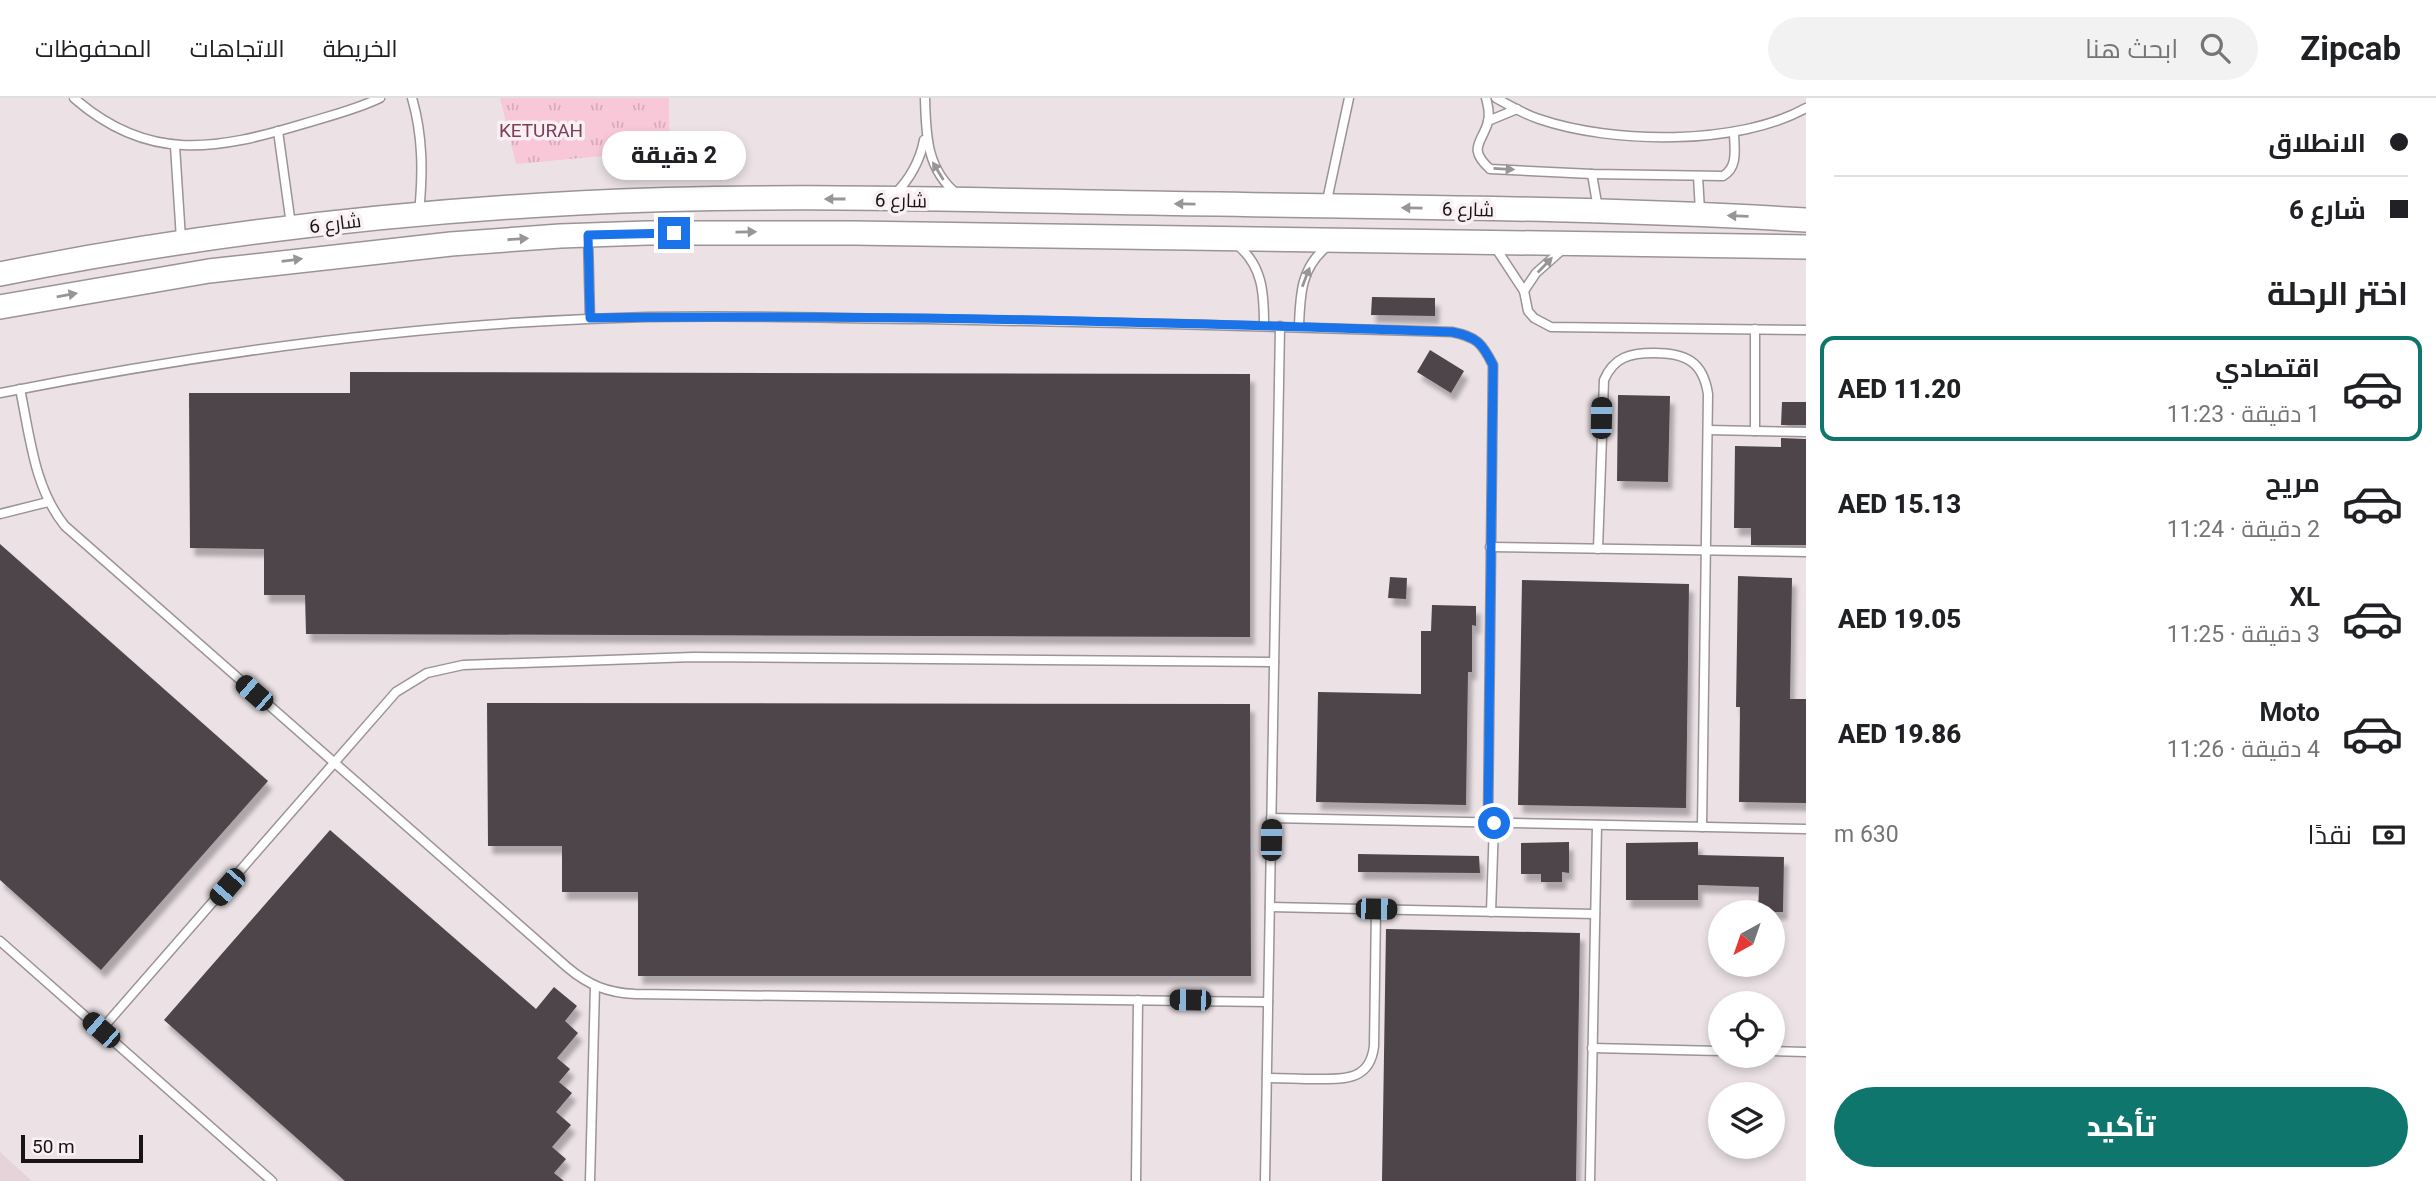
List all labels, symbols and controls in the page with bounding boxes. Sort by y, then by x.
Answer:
search box [1768,17,2258,80]
icon: search [2196,29,2234,67]
text: Zipcab [2300,29,2401,68]
text: ابحث هنا [2085,34,2178,64]
text: المحفوظات [35,35,152,63]
text: الاتجاهات [190,35,285,63]
text: الخريطة [323,35,398,63]
park label: KETURAH [499,119,583,142]
text: الانطلاق [2268,128,2366,158]
callout: 2 دقيقة [602,131,746,180]
text: 2 دقيقة [631,142,717,169]
one-way arrow [932,162,945,181]
one-way arrow [1493,164,1515,175]
street label: شارع 6 [875,189,927,214]
one-way arrow [824,193,846,205]
text: شارع 6 [2289,195,2366,225]
one-way arrow [1174,198,1196,210]
street label: شارع 6 [1442,198,1494,223]
one-way arrow [1401,202,1423,214]
street label: شارع 6 [308,209,363,240]
one-way arrow [1727,210,1749,221]
route end [658,217,690,249]
one-way arrow [735,226,757,238]
one-way arrow [508,233,530,244]
one-way arrow [281,255,303,266]
one-way arrow [1536,257,1553,274]
one-way arrow [1300,266,1311,287]
text: اختر الرحلة [2267,275,2408,313]
one-way arrow [56,289,78,300]
text: اقتصادي [2215,353,2320,383]
icon: car [2341,357,2404,420]
text: AED 11.20 [1838,374,1961,404]
car [1591,397,1612,439]
text: 1 دقيقة · 11:23 [2167,401,2320,428]
text: مريح [2265,468,2320,498]
icon: car [2341,472,2404,535]
text: AED 15.13 [1838,489,1961,519]
text: 2 دقيقة · 11:24 [2167,516,2320,543]
text: XL [2289,582,2320,612]
icon: car [2341,587,2404,650]
text: AED 19.05 [1838,604,1961,634]
text: 3 دقيقة · 11:25 [2167,621,2320,648]
car [232,671,277,715]
text: Moto [2259,697,2320,727]
icon: car [2341,702,2404,765]
text: AED 19.86 [1838,719,1961,749]
text: 4 دقيقة · 11:26 [2167,736,2320,763]
route start [1478,807,1510,839]
icon: cash [2370,816,2408,854]
car [1261,819,1282,861]
text: نقدًا [2308,820,2352,850]
text: 630 m [1834,821,1899,848]
car [206,864,249,910]
car [1355,898,1398,920]
north arrow [1708,900,1785,976]
map controls [1708,900,1785,1159]
car [1169,989,1212,1011]
button: locate [1708,991,1785,1068]
car [79,1008,124,1052]
button: layers [1708,1082,1785,1159]
button: تأكيد [1834,1087,2408,1167]
scale bar [21,1132,144,1164]
text: 50 m [32,1135,75,1158]

